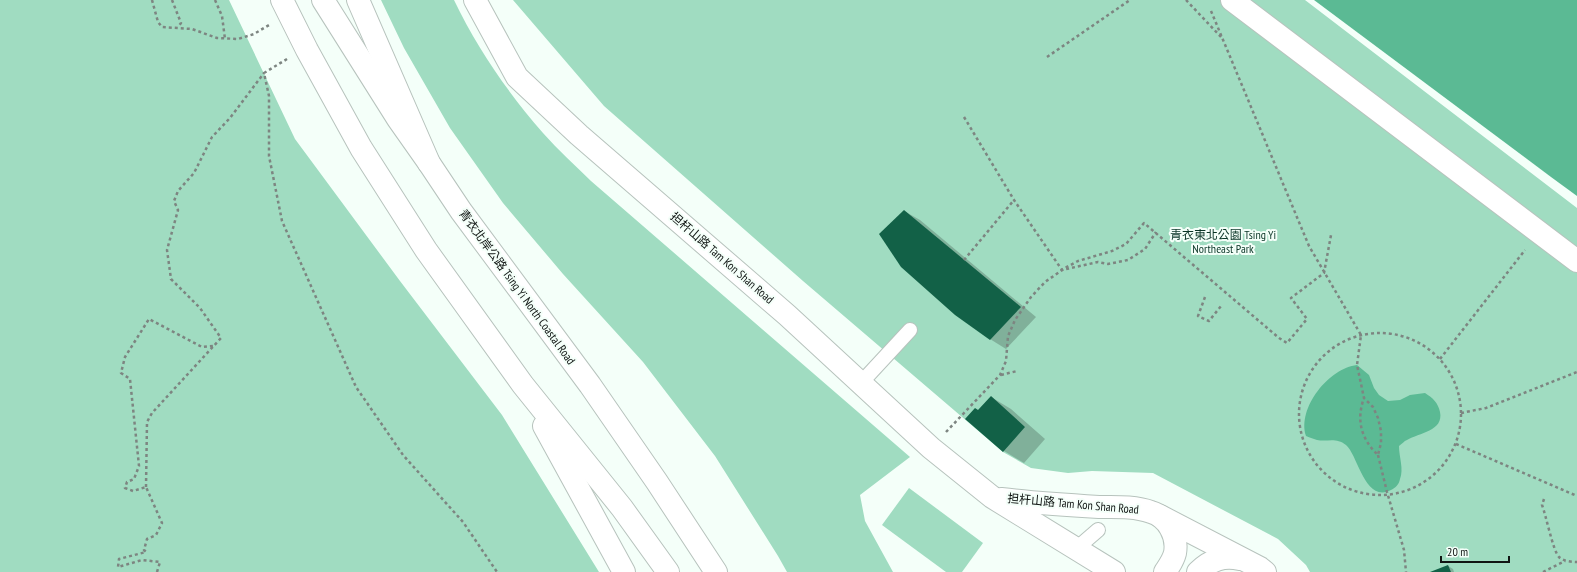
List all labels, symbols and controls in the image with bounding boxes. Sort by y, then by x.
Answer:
street label: 青衣北岸公路 Tsing Yi North Coastal Road [456,206,579,367]
street label: 担杆山路 Tam Kon Shan Road [668,209,777,307]
park label: 青衣東北公園 Tsing Yi Northeast Park [1170,227,1276,256]
street label: 担杆山路 Tam Kon Shan Road [1007,490,1139,517]
scale bar [1441,538,1509,564]
text: 20 m [1447,544,1468,559]

